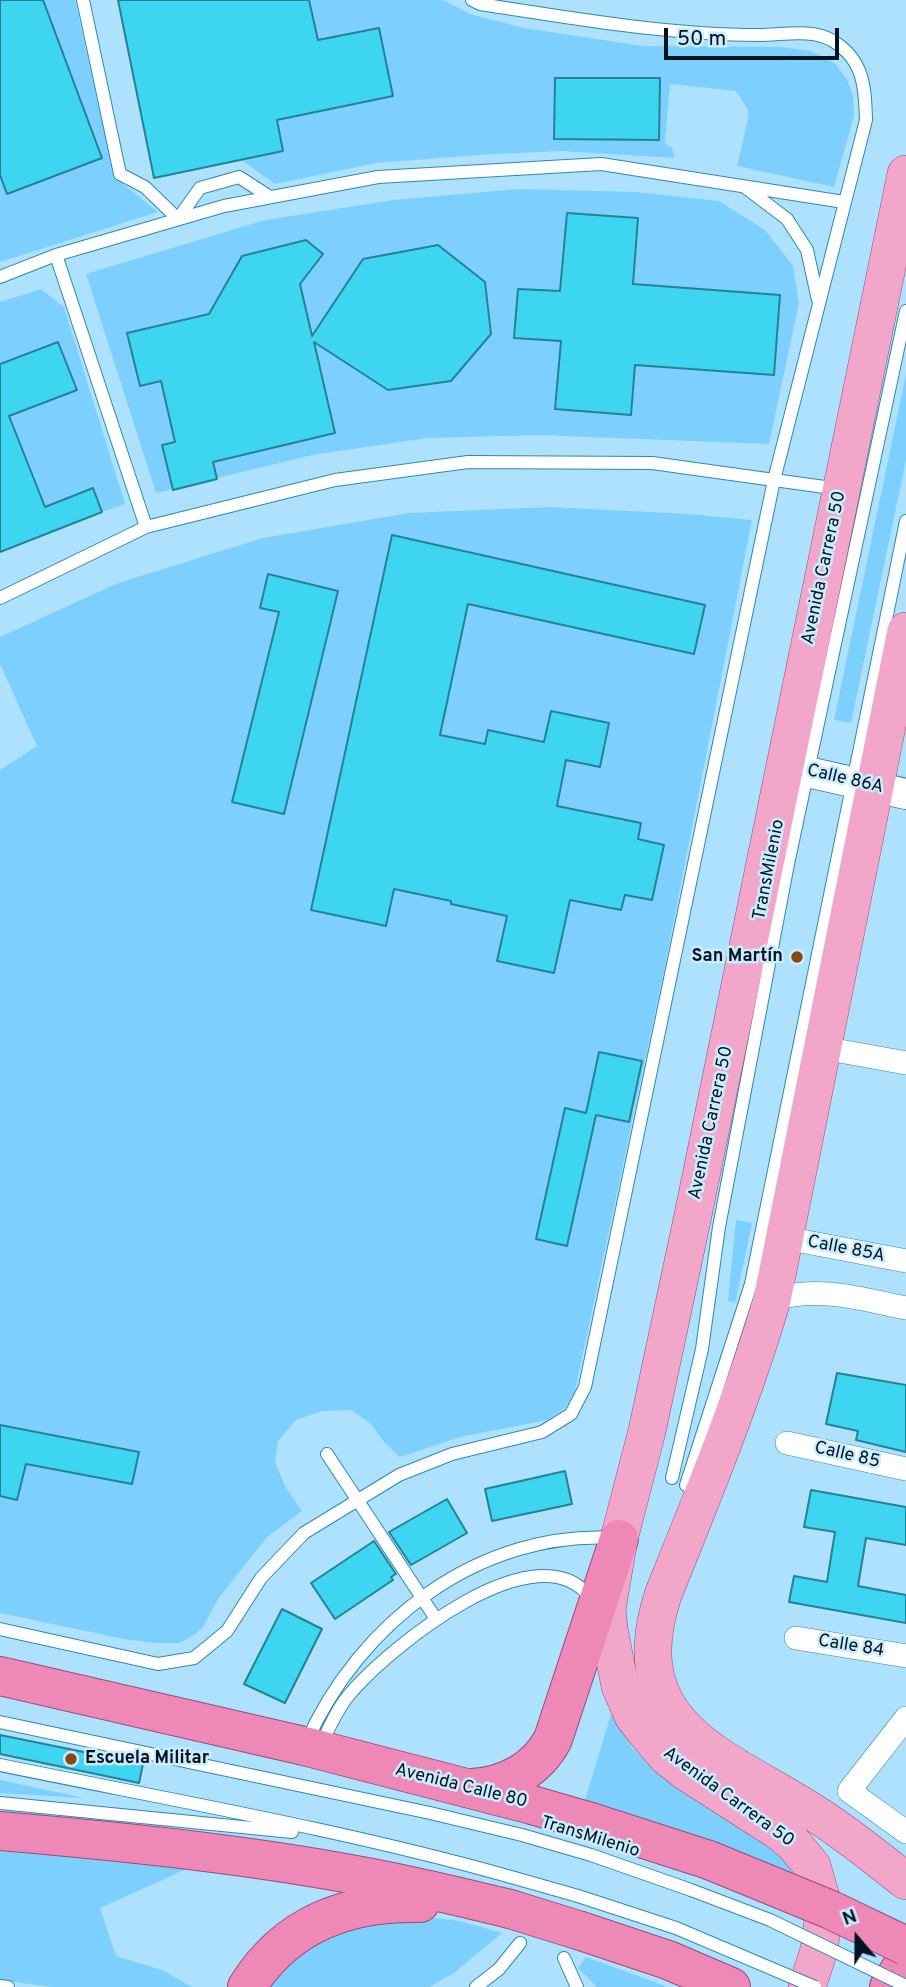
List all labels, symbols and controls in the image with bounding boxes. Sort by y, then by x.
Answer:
scale bar [668,14,843,58]
text: 50 m [677,26,726,53]
street label: Avenida Carrera 50 [798,489,852,647]
street label: Calle 86A [805,761,885,799]
street label: TransMilenio [750,818,790,922]
place label: San Martín [692,946,783,968]
marker: San Martín [789,949,805,965]
street label: Avenida Carrera 50 [685,1044,739,1202]
street label: Calle 85A [805,1232,887,1268]
street label: Calle 85 [812,1438,882,1474]
street label: Calle 84 [816,1631,886,1663]
street label: Avenida Carrera 50 [658,1743,798,1853]
place label: Escuela Militar [85,1748,209,1770]
marker: Escuela Militar [63,1751,79,1767]
street label: Avenida Calle 80 [393,1760,529,1814]
street label: TransMilenio [538,1813,642,1863]
north arrow [822,1903,892,1973]
text: N [839,1905,860,1932]

